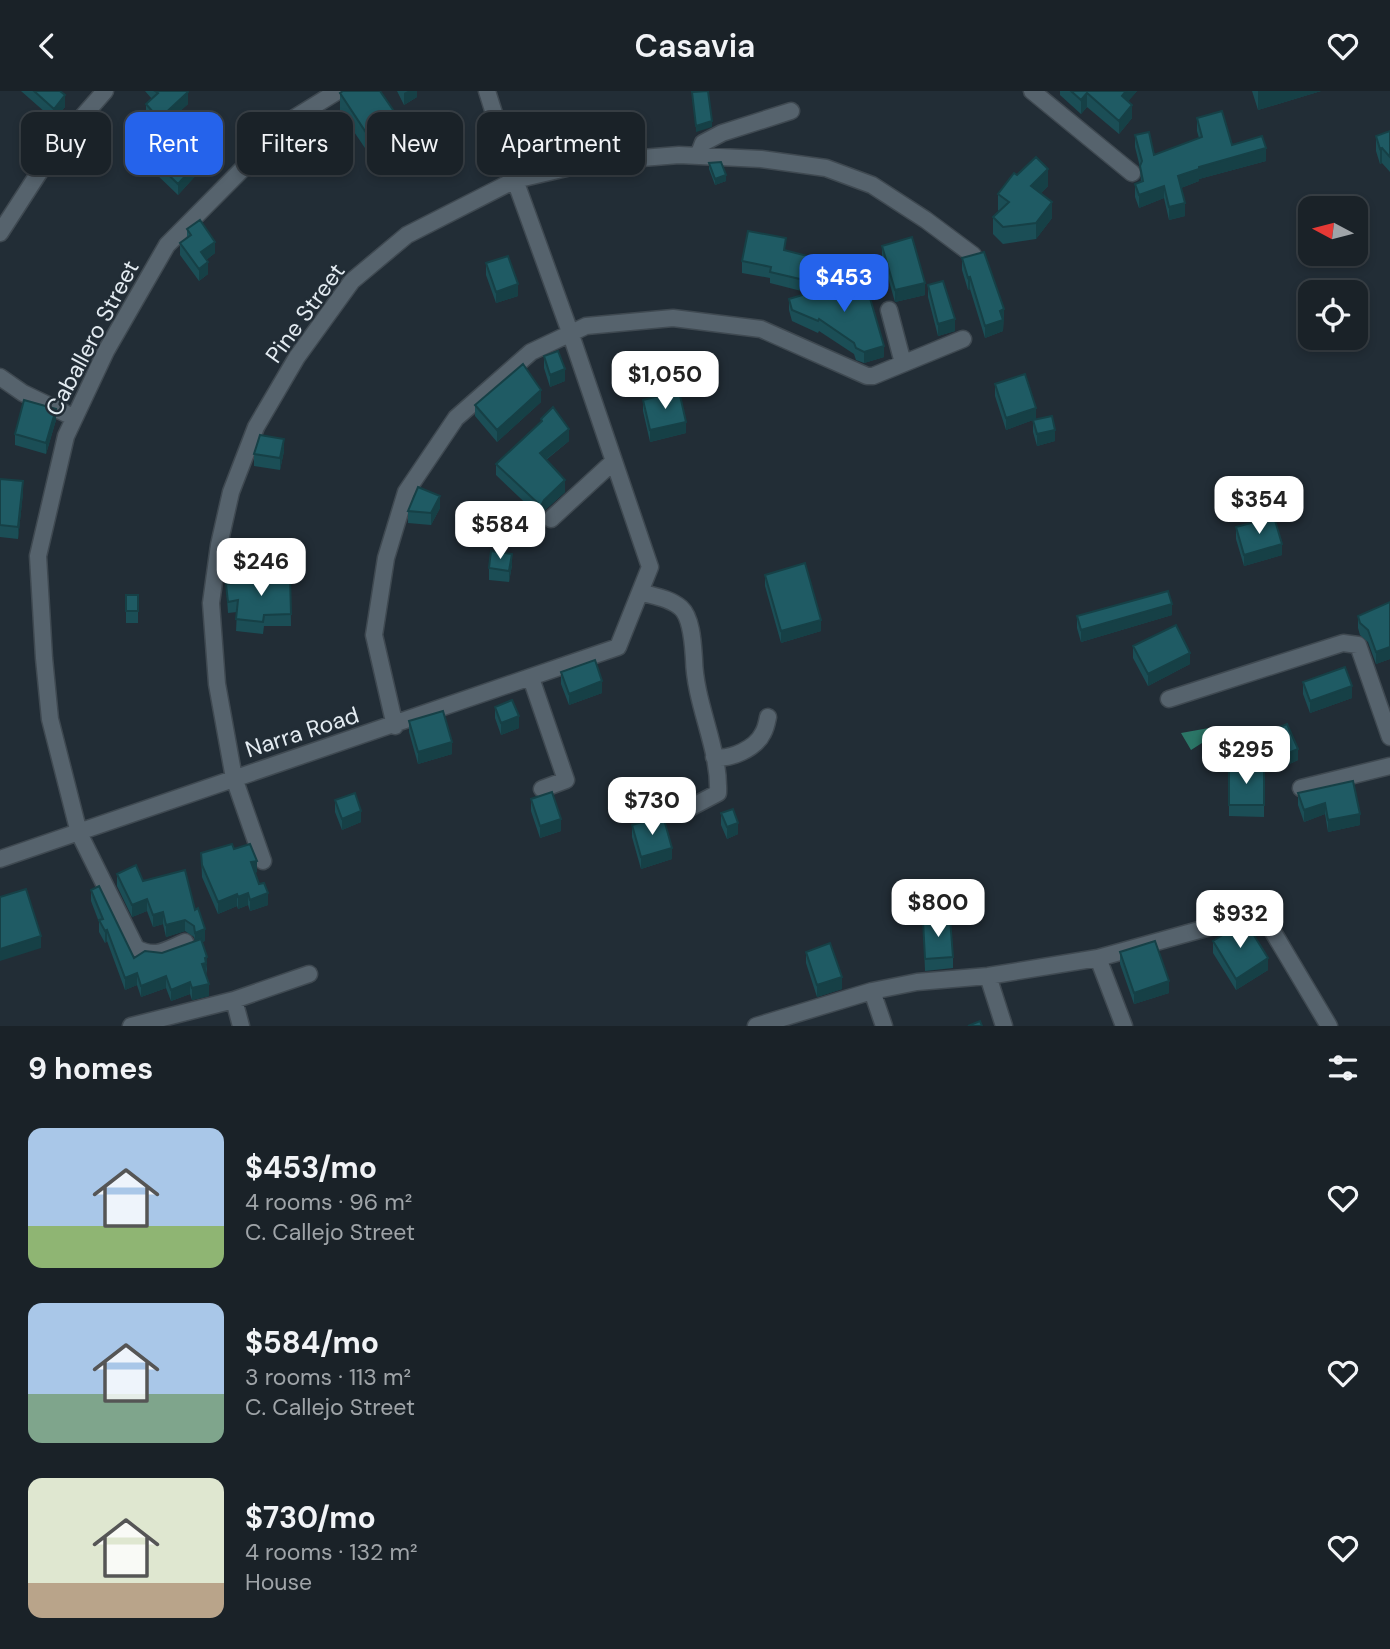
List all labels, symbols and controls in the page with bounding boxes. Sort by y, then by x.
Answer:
text: Casavia [635,25,755,67]
icon: back [28,27,66,65]
icon: heart [1324,27,1362,65]
chip: Buy [21,112,111,175]
chip: Rent [125,112,223,175]
chip: Filters [237,112,353,175]
chip: New [367,112,463,175]
chip: Apartment [477,112,645,175]
north arrow [1298,196,1368,266]
map controls [1298,196,1368,350]
street label: Caballero Street [38,255,146,421]
pin: $453 [803,255,885,314]
street label: Pine Street [259,257,351,369]
text: $453 [815,262,873,292]
button: locate [1298,280,1368,350]
pin: $1,050 [608,351,722,411]
text: $1,050 [628,359,702,389]
pin: $354 [1218,477,1300,536]
text: $354 [1230,484,1288,514]
pin: $584 [459,501,541,561]
text: $584 [471,509,529,539]
pin: $246 [220,539,302,598]
text: $246 [233,546,289,576]
street label: Narra Road [241,700,363,764]
pin: $295 [1205,727,1287,786]
text: $295 [1218,734,1274,764]
pin: $730 [611,777,693,837]
text: $730 [624,785,680,815]
pin: $800 [897,879,979,939]
text: $800 [908,887,968,917]
pin: $932 [1199,891,1281,950]
text: $932 [1212,898,1268,928]
text: 9 homes [28,1049,153,1088]
icon: filters [1324,1049,1362,1087]
text: $453/mo [245,1148,377,1187]
icon: home [84,1156,168,1240]
icon: heart [1324,1179,1362,1217]
text: 4 rooms · 96 m² [245,1187,412,1217]
text: C. Callejo Street [245,1217,415,1247]
text: $584/mo [245,1323,379,1362]
icon: home [84,1331,168,1415]
icon: heart [1324,1354,1362,1392]
text: 3 rooms · 113 m² [245,1362,411,1392]
text: C. Callejo Street [245,1392,415,1422]
text: $730/mo [245,1498,376,1537]
icon: home [84,1506,168,1590]
icon: heart [1324,1529,1362,1567]
text: 4 rooms · 132 m² [245,1537,417,1567]
text: House [245,1567,312,1597]

